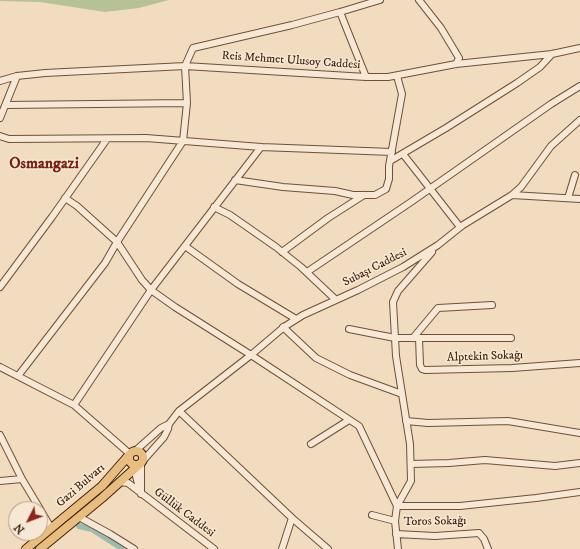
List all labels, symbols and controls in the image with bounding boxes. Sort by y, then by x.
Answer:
street label: Reis Mehmet Ulusoy Caddesi [221,49,361,73]
district label: Osmangazi [9,155,79,175]
street label: Subaşı Caddesi [341,246,409,290]
street label: Alptekin Sokağı [447,348,523,366]
street label: Gazi Bulvarı [54,461,108,511]
street label: Güllük Caddesi [151,485,217,541]
north arrow [8,501,48,541]
street label: Toros Sokağı [404,514,466,530]
text: N [12,520,28,536]

